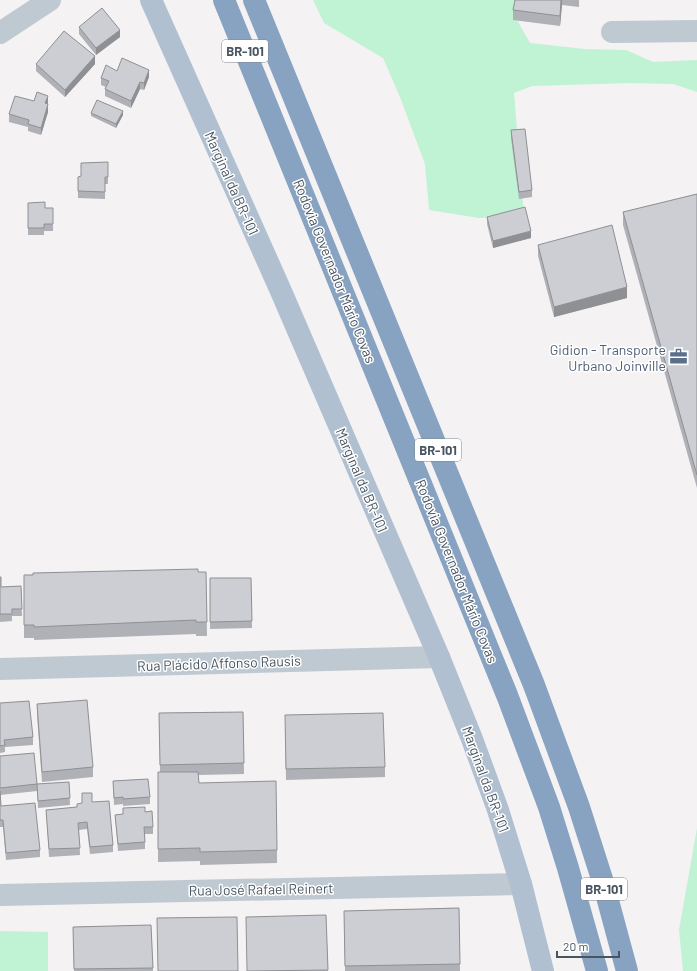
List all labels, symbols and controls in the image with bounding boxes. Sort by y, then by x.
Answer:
road number: BR-101 [222,40,268,62]
street label: Marginal da BR-101 [202,129,262,237]
street label: Rodovia Governador Mário Covas [290,177,380,366]
place label: Gidion - Transporte Urbano Joinville [550,341,666,374]
office icon: Gidion - Transporte Urbano Joinville [669,347,689,367]
street label: Marginal da BR-101 [332,425,392,535]
road number: BR-101 [415,439,461,461]
street label: Rodovia Governador Mário Covas [412,477,502,666]
street label: Rua Plácido Affonso Rausis [137,652,301,674]
street label: Marginal da BR-101 [459,724,513,834]
road number: BR-101 [581,878,627,900]
street label: Rua José Rafael Reinert [189,879,333,899]
scale bar [557,933,619,959]
text: 20 m [563,939,589,953]

